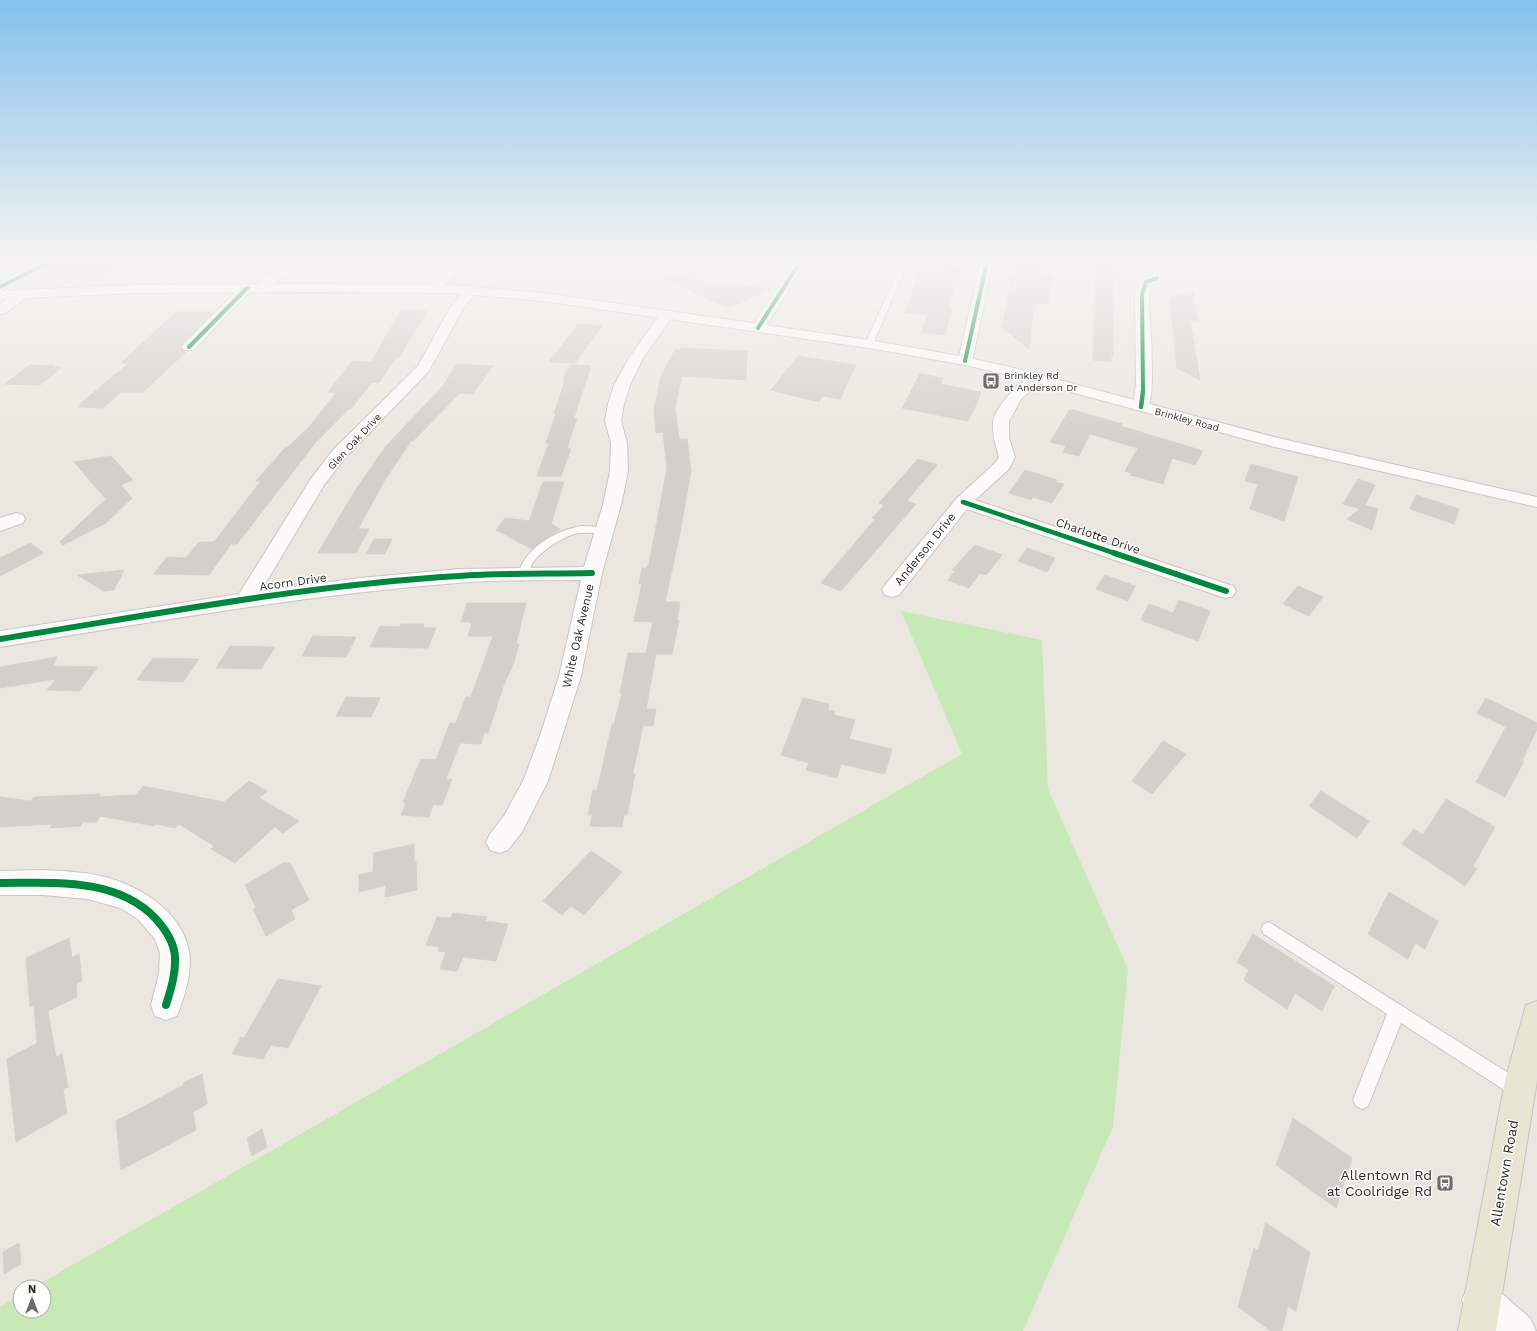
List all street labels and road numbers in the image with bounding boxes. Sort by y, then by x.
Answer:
street label: Brinkley Road [1153,406,1220,433]
street label: Glen Oak Drive [326,411,383,472]
street label: Anderson Drive [891,510,959,588]
street label: Charlotte Drive [1054,515,1142,557]
street label: Acorn Drive [258,570,328,594]
street label: White Oak Avenue [559,582,597,689]
street label: Allentown Road [1487,1119,1521,1227]

